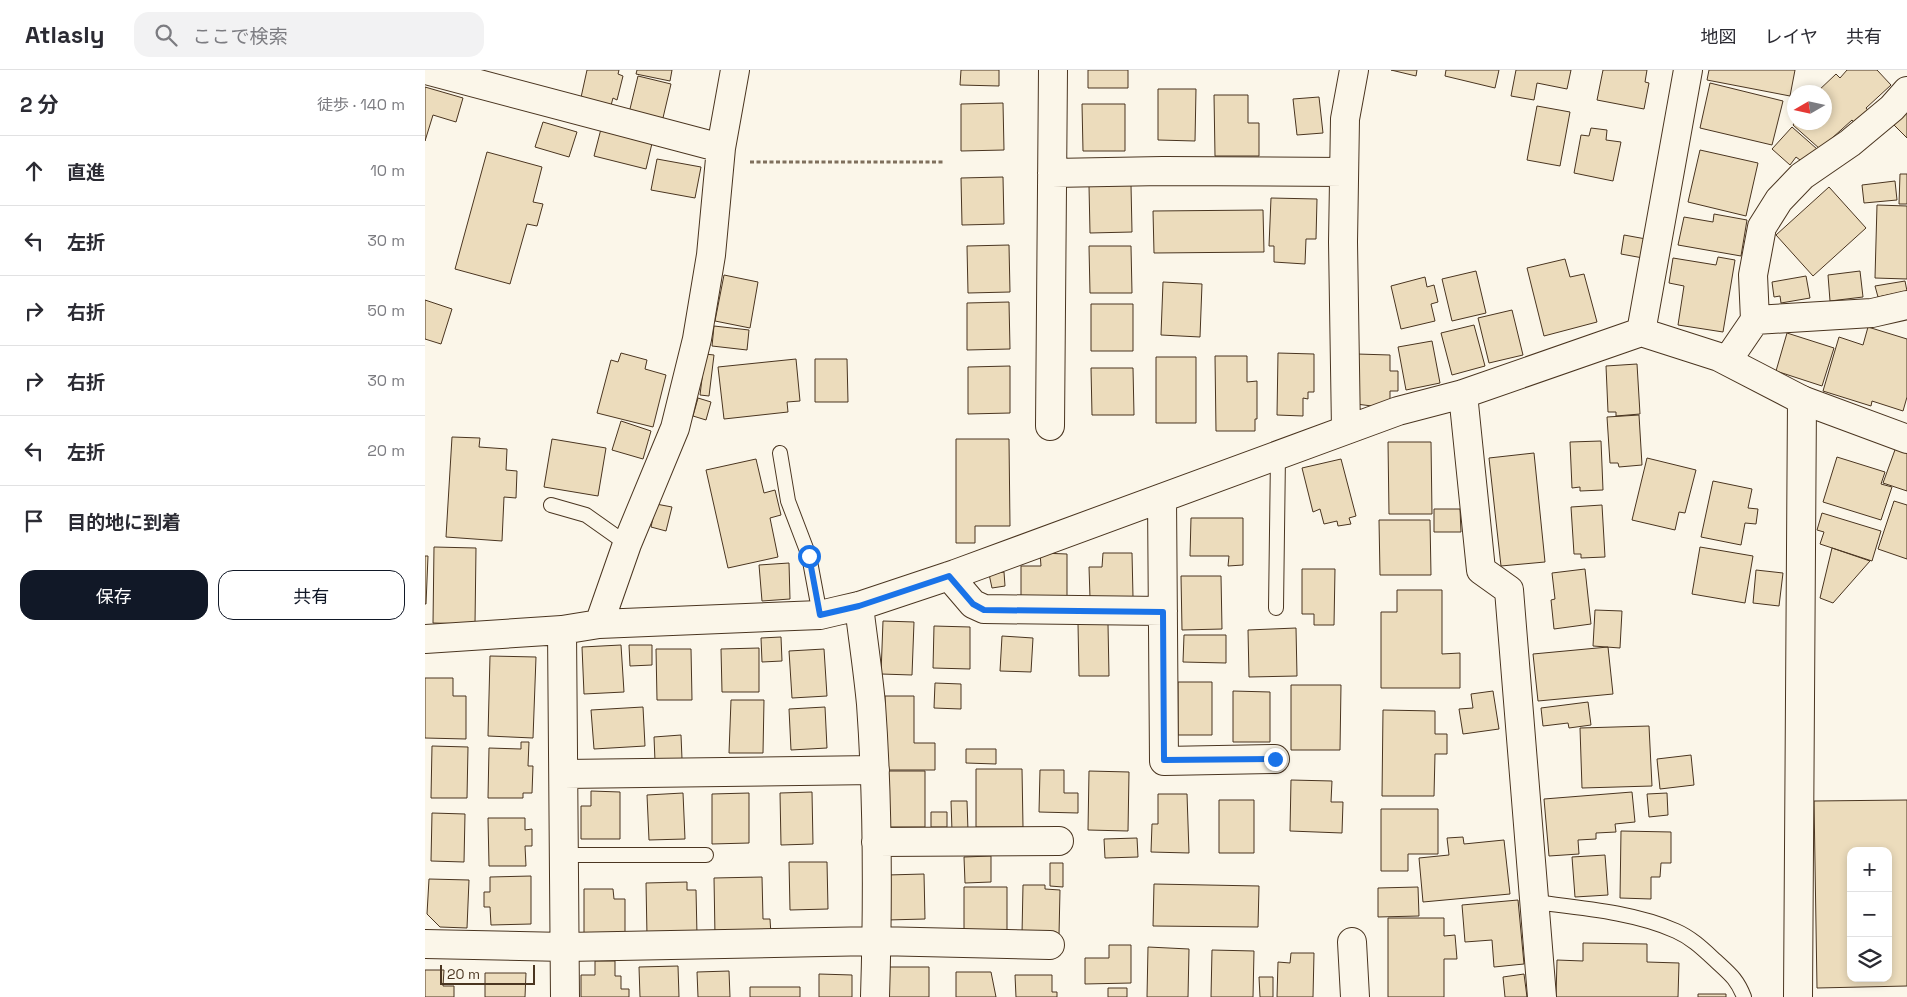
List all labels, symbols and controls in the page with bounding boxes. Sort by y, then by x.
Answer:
search box [134,12,484,57]
text: Atlasly [25,19,104,50]
icon: search [152,21,180,49]
text: ここで検索 [192,24,287,49]
text: 地図 [1701,25,1737,48]
text: レイヤ [1765,25,1818,48]
text: 共有 [1846,25,1882,48]
north arrow [1787,85,1832,130]
text: 2 分 [20,91,59,118]
text: 徒歩 · 140 m [317,94,405,115]
icon: ahead [20,157,48,185]
text: 直進 [67,160,105,185]
text: 10 m [370,160,405,181]
icon: left [20,227,48,255]
text: 左折 [67,230,105,255]
text: 30 m [367,230,405,251]
icon: right [20,297,48,325]
text: 右折 [67,300,105,325]
text: 50 m [367,300,405,321]
icon: right [20,367,48,395]
text: 右折 [67,370,105,395]
text: 30 m [367,370,405,391]
icon: left [20,437,48,465]
text: 左折 [67,440,105,465]
text: 20 m [367,440,405,461]
icon: arrive [20,507,48,535]
text: 目的地に到着 [67,510,181,535]
route start [798,545,821,568]
button: 保存 [20,570,208,620]
button: 共有 [218,570,405,620]
route end [1264,748,1287,771]
map controls [1847,847,1892,982]
button: + [1847,847,1892,892]
button: − [1847,892,1892,937]
button: layers [1847,937,1892,982]
scale bar [440,962,535,985]
text: 20 m [447,965,480,983]

